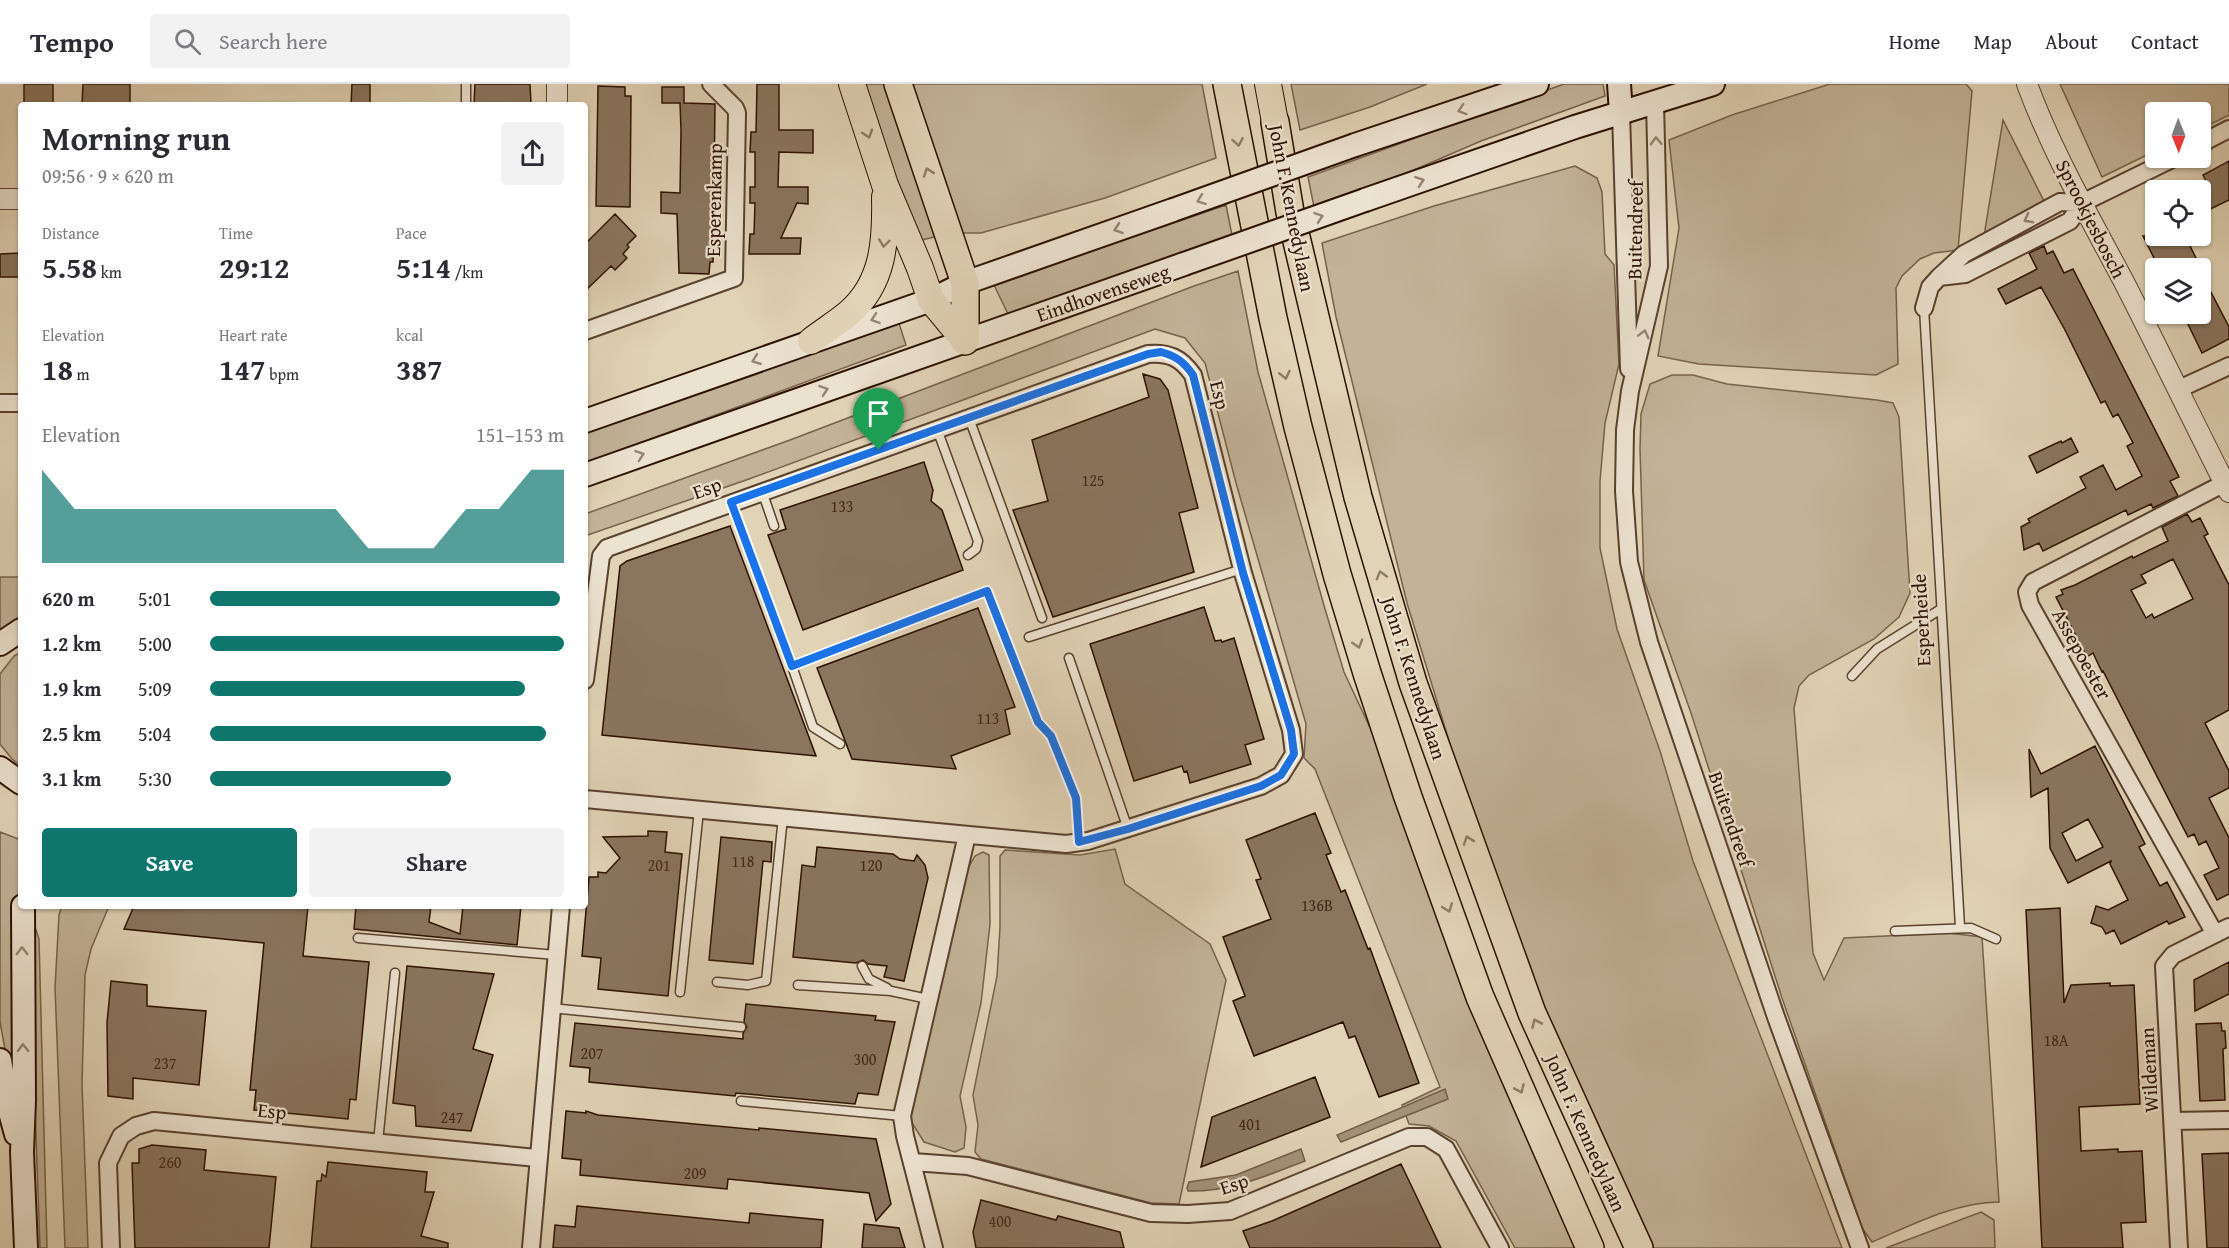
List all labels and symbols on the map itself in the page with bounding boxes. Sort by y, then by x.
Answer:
north arrow [2145,102,2211,168]
one-way arrow [1457,103,1468,115]
street label: John F. Kennedylaan [1261,119,1323,294]
one-way arrow [861,128,874,139]
one-way arrow [1649,136,1662,145]
one-way arrow [1231,137,1243,146]
street label: Esperenkamp [698,143,729,257]
street label: Sprookjesbosch [2049,154,2134,283]
one-way arrow [923,167,935,178]
one-way arrow [1415,176,1425,189]
street label: Buitendreef [1619,178,1650,280]
one-way arrow [1196,192,1206,205]
one-way arrow [1313,211,1324,224]
one-way arrow [2024,212,2034,223]
one-way arrow [1113,221,1124,234]
one-way arrow [878,238,890,247]
street label: Eindhovenseweg [1032,256,1173,329]
one-way arrow [870,312,881,325]
one-way arrow [1636,329,1649,339]
one-way arrow [751,353,762,366]
one-way arrow [1278,370,1291,380]
street label: Esp [1203,377,1238,413]
one-way arrow [818,385,829,398]
pin [853,388,904,450]
one-way arrow [634,450,645,463]
house number: 125 [1081,468,1105,492]
street label: Esp [688,469,726,506]
house number: 133 [830,494,854,518]
one-way arrow [1376,570,1388,581]
street label: Esperheide [1904,573,1937,667]
street label: John F. Kennedylaan [1374,590,1455,763]
street label: Assepoester [2045,603,2119,705]
one-way arrow [1351,638,1363,649]
house number: 113 [976,706,1000,730]
street label: Buitendreef [1702,767,1762,873]
one-way arrow [1463,835,1476,846]
house number: 118 [731,849,755,873]
house number: 201 [647,853,671,877]
house number: 120 [859,853,883,877]
house number: 136B [1301,893,1333,917]
one-way arrow [1441,902,1454,913]
one-way arrow [16,946,28,955]
one-way arrow [1532,1018,1544,1029]
street label: Wildeman [2132,1027,2165,1113]
house number: 18A [2043,1028,2069,1052]
house number: 207 [580,1041,604,1065]
one-way arrow [17,1043,30,1052]
house number: 300 [853,1047,877,1071]
street label: John F. Kennedylaan [1537,1047,1634,1216]
house number: 237 [153,1051,177,1075]
one-way arrow [1513,1083,1525,1094]
street label: Esp [256,1095,288,1126]
house number: 247 [440,1105,464,1129]
house number: 401 [1238,1112,1262,1136]
house number: 260 [158,1150,182,1174]
house number: 209 [683,1161,707,1185]
street label: Esp [1216,1165,1252,1202]
house number: 400 [988,1209,1012,1233]

